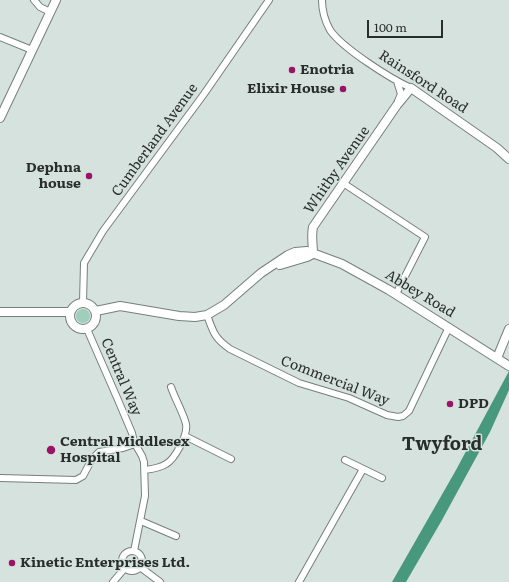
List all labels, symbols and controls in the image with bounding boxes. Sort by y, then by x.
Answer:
scale bar [369,12,445,38]
text: 100 m [374,18,407,36]
street label: Rainsford Road [375,47,471,117]
place label: Enotria [300,62,354,78]
marker: Enotria [287,65,297,75]
street label: Cumberland Avenue [108,80,202,200]
place label: Elixir House [247,81,335,97]
marker: Elixir House [338,84,348,94]
street label: Whitby Avenue [301,123,373,217]
place label: Dephna house [26,160,81,192]
marker: Dephna house [84,171,94,181]
street label: Abbey Road [382,267,458,321]
street label: Central Way [97,336,145,418]
street label: Commercial Way [278,353,392,409]
place label: DPD [458,396,489,412]
marker: DPD [445,399,455,409]
place label: Central Middlesex Hospital [60,434,190,466]
district label: Twyford [402,434,482,456]
marker: Central Middlesex Hospital [45,444,57,456]
place label: Kinetic Enterprises Ltd. [20,555,190,571]
marker: Kinetic Enterprises Ltd. [7,558,17,568]

